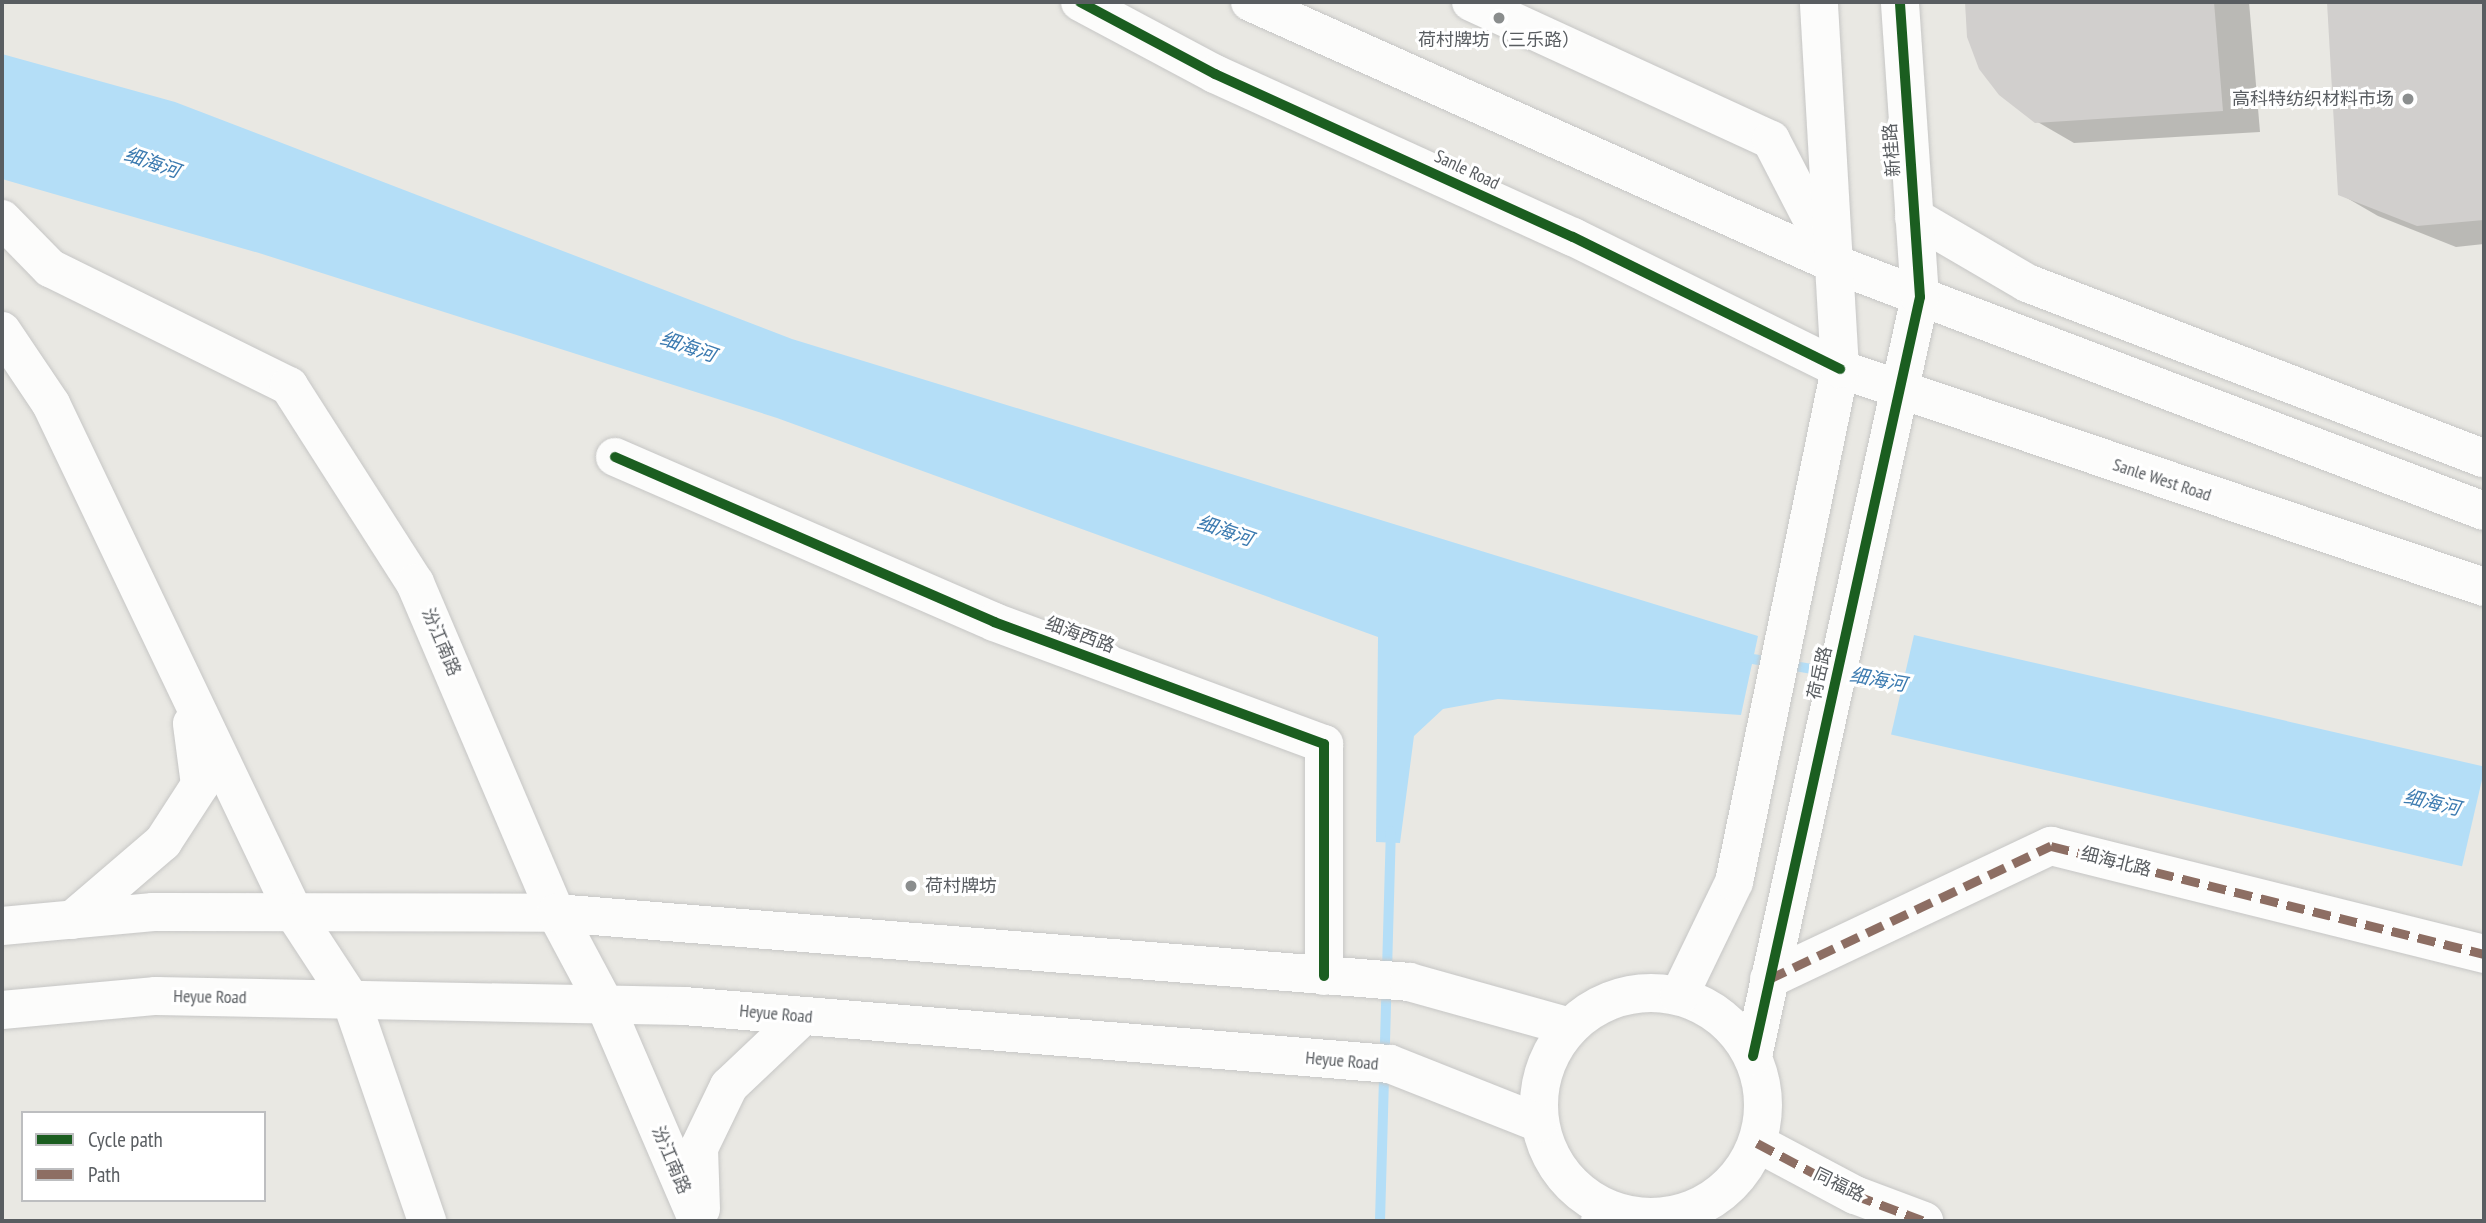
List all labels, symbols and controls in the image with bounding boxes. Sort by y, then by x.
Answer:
marker: 荷村牌坊（三乐路） [1491,10,1507,26]
place label: 荷村牌坊（三乐路） [1418,29,1580,51]
place label: 高科特纺织材料市场 [2232,88,2394,110]
marker: 高科特纺织材料市场 [2400,91,2416,107]
street label: 新桂路 [1879,122,1905,178]
water label: 细海河 [121,143,183,183]
street label: Sanle Road [1431,146,1503,194]
water label: 细海河 [657,327,719,367]
street label: Sanle West Road [2110,454,2214,506]
water label: 细海河 [1194,511,1256,551]
street label: 汾江南路 [417,605,465,679]
street label: 细海西路 [1042,613,1118,657]
street label: 荷岳路 [1803,644,1837,702]
water label: 细海河 [1848,664,1908,696]
water label: 细海河 [2402,785,2462,821]
street label: 细海北路 [2078,843,2154,881]
place label: 荷村牌坊 [925,875,997,897]
marker: 荷村牌坊 [903,878,919,894]
street label: Heyue Road [173,986,247,1008]
street label: Heyue Road [739,1000,813,1028]
street label: Heyue Road [1305,1047,1379,1075]
legend [21,1111,266,1202]
street label: 汾江南路 [647,1123,695,1197]
text: Cycle path [88,1126,163,1153]
text: Path [88,1161,120,1188]
street label: 同福路 [1810,1163,1868,1207]

